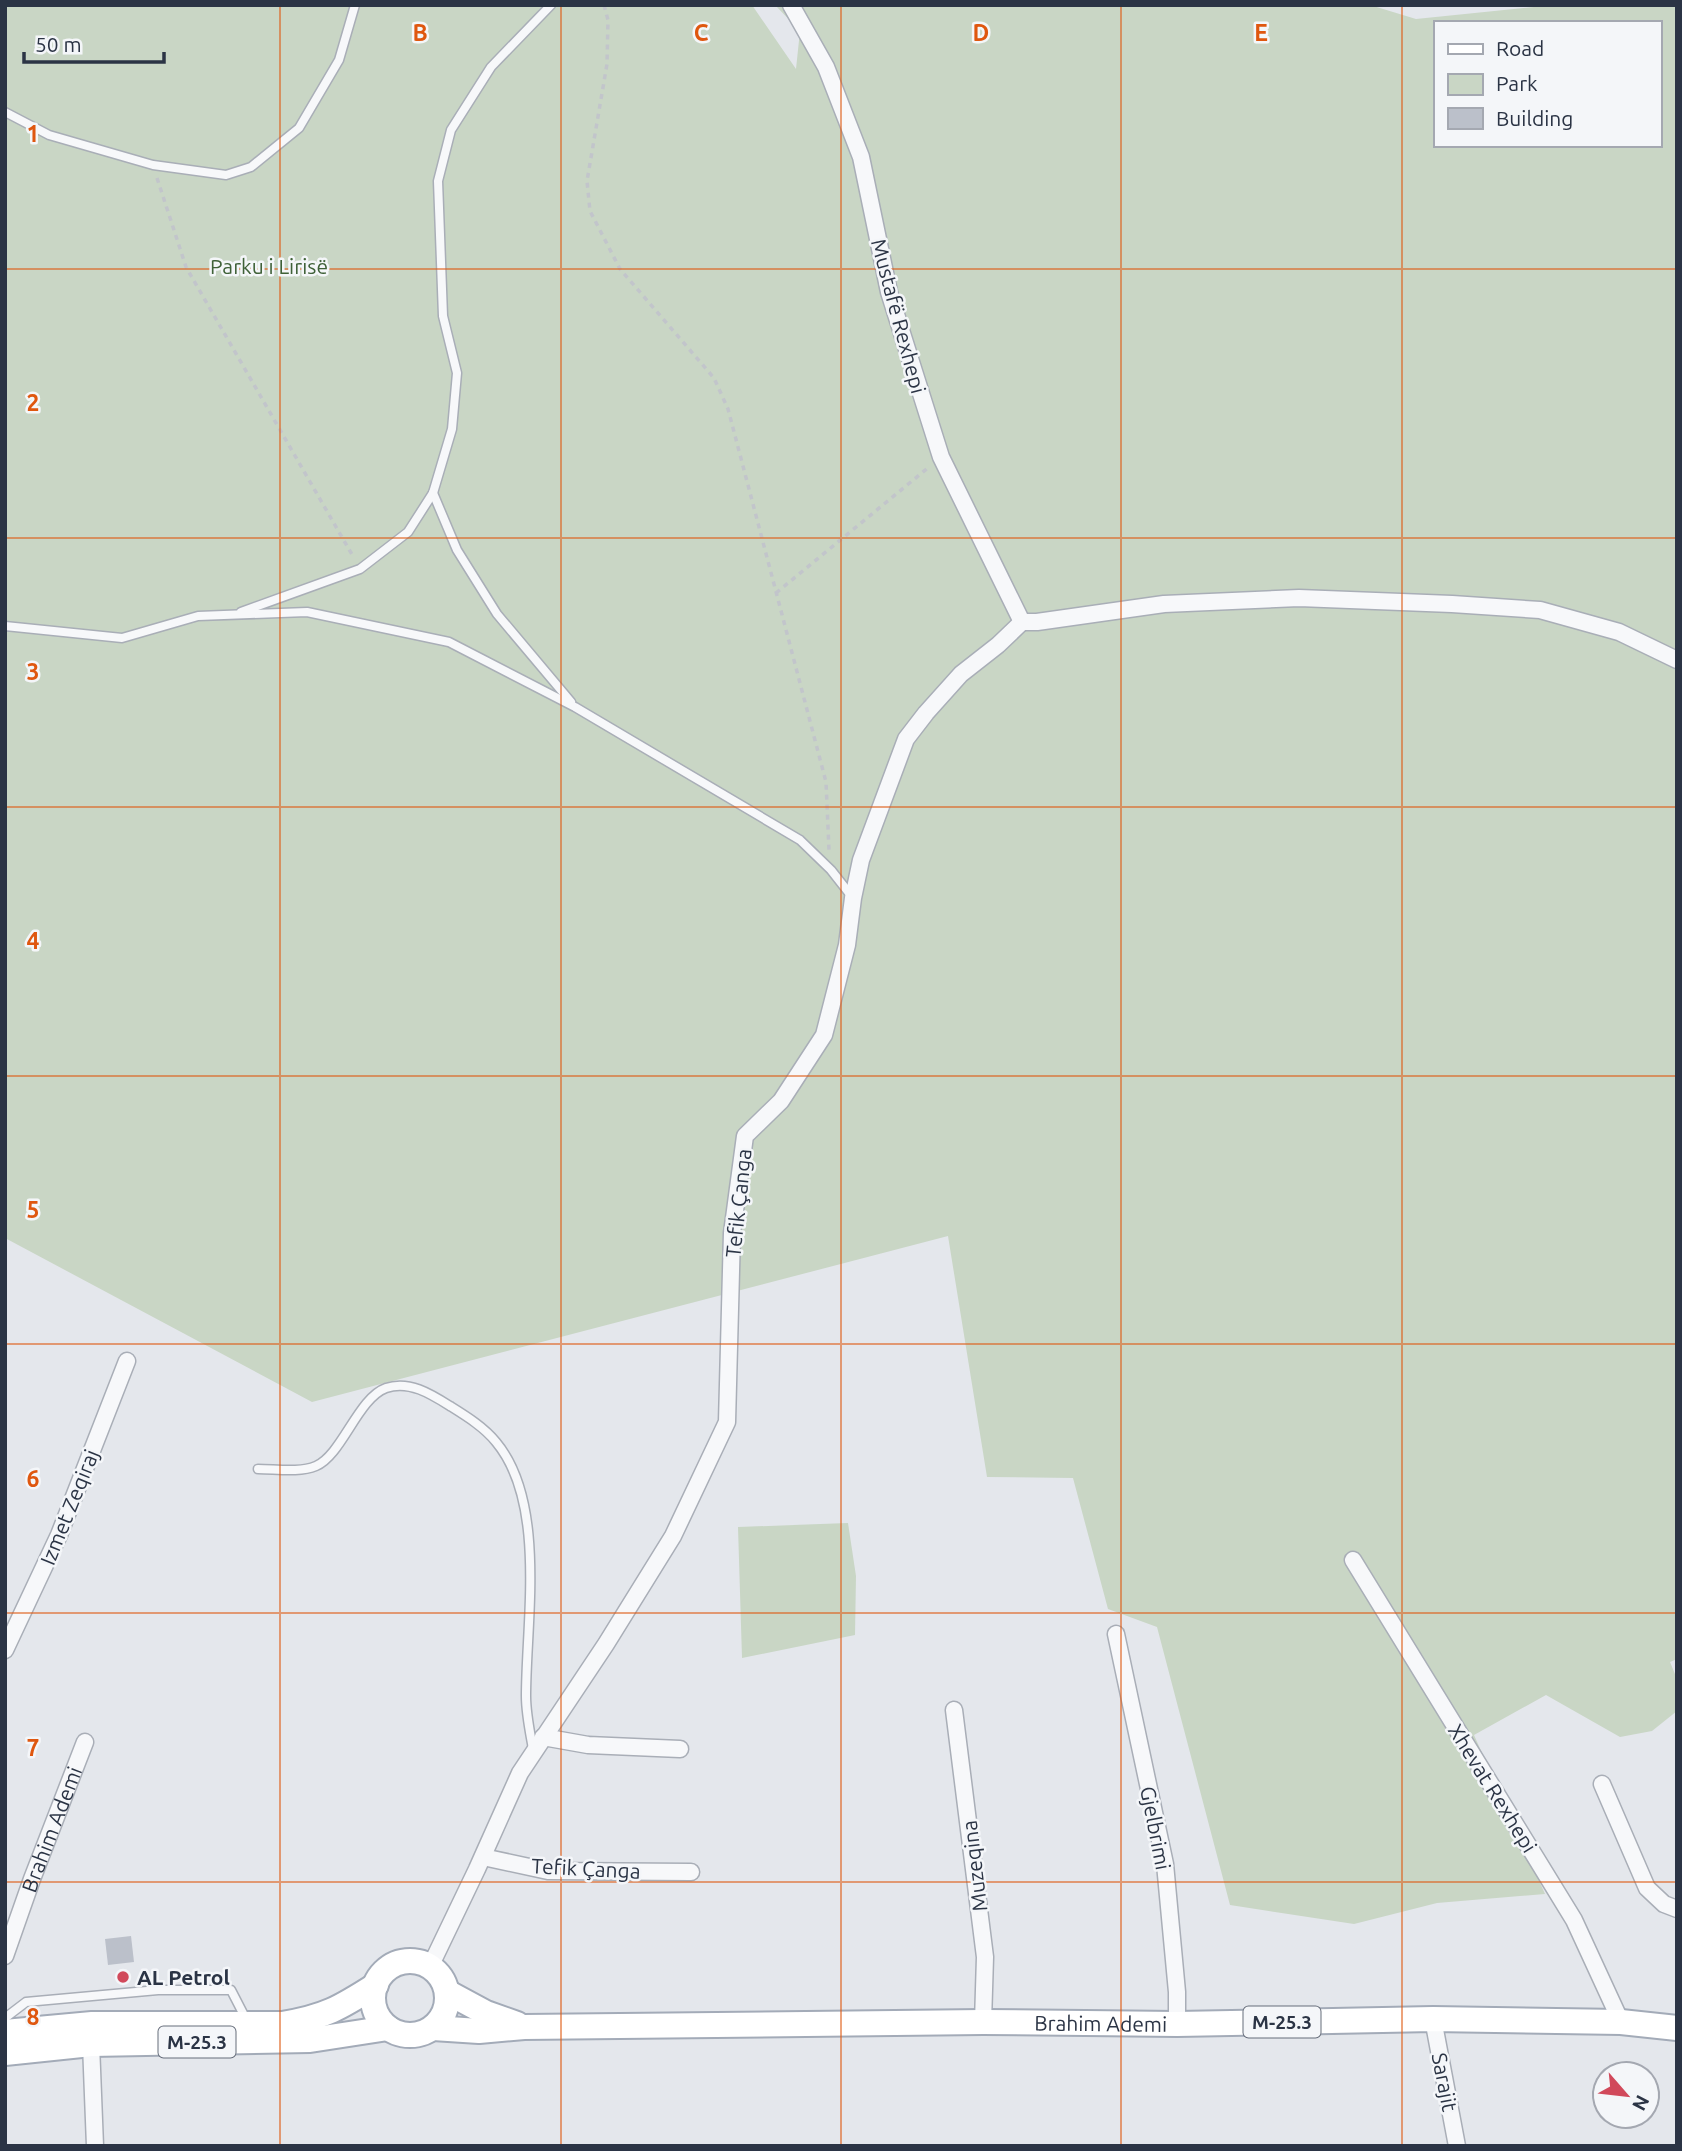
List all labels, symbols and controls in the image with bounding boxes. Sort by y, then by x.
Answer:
text: B [412,20,428,45]
text: C [694,20,709,45]
text: D [973,20,989,45]
text: E [1254,20,1268,45]
scale bar [24,21,164,65]
legend [1434,21,1661,147]
text: 50 m [35,32,82,56]
text: Road [1496,36,1544,60]
text: Park [1496,71,1538,95]
text: Building [1496,106,1573,130]
text: 1 [27,121,39,146]
street label: Mustafë Rexhepi [867,236,931,396]
park label: Parku i Lirisë [210,254,328,278]
text: 2 [27,390,39,415]
text: 3 [27,659,39,684]
text: 4 [27,928,40,953]
street label: Tefik Çanga [720,1147,756,1259]
text: 5 [27,1197,39,1222]
street label: Izmet Zeqiraj [35,1446,103,1568]
text: 6 [27,1466,40,1491]
street label: Xhevat Rexhepi [1444,1719,1542,1857]
text: 7 [27,1735,39,1760]
street label: Brahim Ademi [16,1763,86,1895]
street label: Gjelbrimi [1136,1784,1176,1872]
street label: Muzeqina [957,1819,991,1913]
street label: Tefik Çanga [531,1853,641,1883]
place label: AL Petrol [137,1965,230,1989]
marker: AL Petrol [115,1969,131,1985]
text: 8 [27,2004,39,2029]
road number: M-25.3 [1244,2006,1320,2038]
street label: Brahim Ademi [1034,2011,1167,2036]
road number: M-25.3 [158,2026,235,2058]
street label: Sarajit [1428,2051,1462,2113]
north arrow [1591,2060,1661,2130]
text: N [1628,2092,1654,2114]

